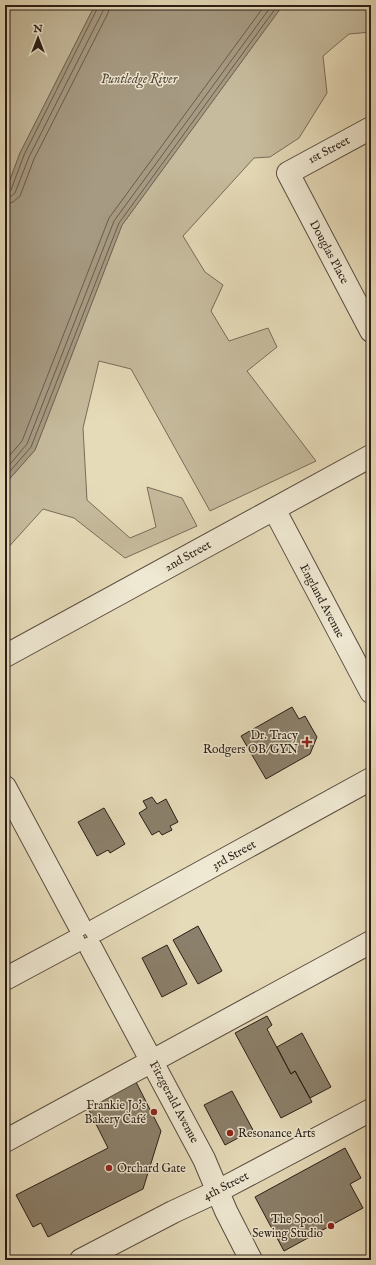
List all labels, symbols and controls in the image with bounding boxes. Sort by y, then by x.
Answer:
north arrow [18,18,58,58]
text: N [32,22,43,36]
water label: Puntledge River [101,71,178,89]
street label: 1st Street [306,133,352,167]
street label: Douglas Place [306,217,352,287]
street label: 2nd Street [162,537,214,575]
street label: England Avenue [296,561,348,641]
place label: Dr. Tracy Rodgers OB/GYN [203,728,299,757]
marker: Dr. Tracy Rodgers OB/GYN [301,736,313,748]
street label: 3rd Street [209,837,259,873]
street label: Fitzgerald Avenue [146,1058,202,1146]
place label: Frankie Jo's Bakery Café [85,1098,146,1127]
marker: Frankie Jo's Bakery Café [149,1107,159,1117]
place label: Resonance Arts [238,1126,315,1141]
marker: Resonance Arts [225,1128,235,1138]
place label: Orchard Gate [117,1161,186,1176]
marker: Orchard Gate [104,1163,114,1173]
street label: 4th Street [201,1168,251,1204]
place label: The Spool Sewing Studio [252,1212,324,1241]
marker: The Spool Sewing Studio [326,1221,336,1231]

